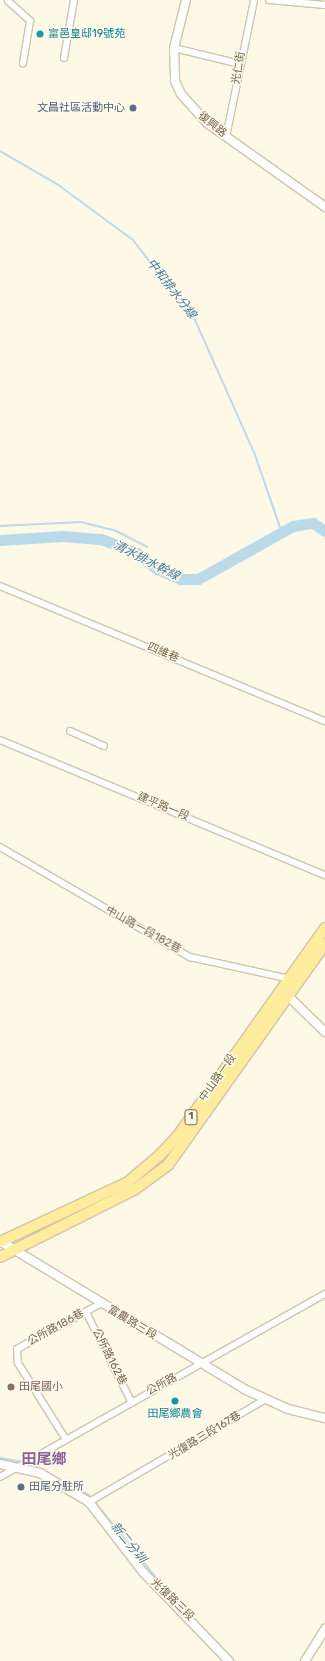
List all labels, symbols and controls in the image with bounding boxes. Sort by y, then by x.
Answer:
place label: 富邑皇邸19號苑 [48,27,125,41]
marker: 富邑皇邸19號苑 [35,29,45,39]
street label: 光仁街 [230,51,248,85]
place label: 文昌社區活動中心 [37,101,125,115]
marker: 文昌社區活動中心 [128,103,138,113]
street label: 復興路 [195,109,229,141]
water label: 中和排水分線 [143,256,199,322]
water label: 清水排水幹線 [111,538,181,584]
street label: 四維巷 [145,640,181,666]
street label: 建平路一段 [135,790,191,824]
street label: 中山路一段182巷 [103,904,183,956]
street label: 中山路一段 [197,1052,239,1104]
road number: 1 [184,1109,198,1125]
street label: 富農路三段 [105,1303,159,1343]
street label: 公所路186巷 [26,1307,86,1349]
street label: 公所路162巷 [89,1326,129,1388]
street label: 公所路 [144,1371,180,1399]
place label: 田尾國小 [19,1380,63,1394]
marker: 田尾國小 [6,1382,16,1392]
marker: 田尾鄉農會 [170,1396,180,1406]
place label: 田尾鄉農會 [148,1407,202,1421]
street label: 光復路三段167巷 [166,1409,244,1463]
district label: 田尾鄉 [22,1451,66,1469]
place label: 田尾分駐所 [29,1480,84,1494]
marker: 田尾分駐所 [16,1482,26,1492]
water label: 新二分圳 [107,1520,149,1566]
street label: 光復路三段 [148,1576,196,1624]

